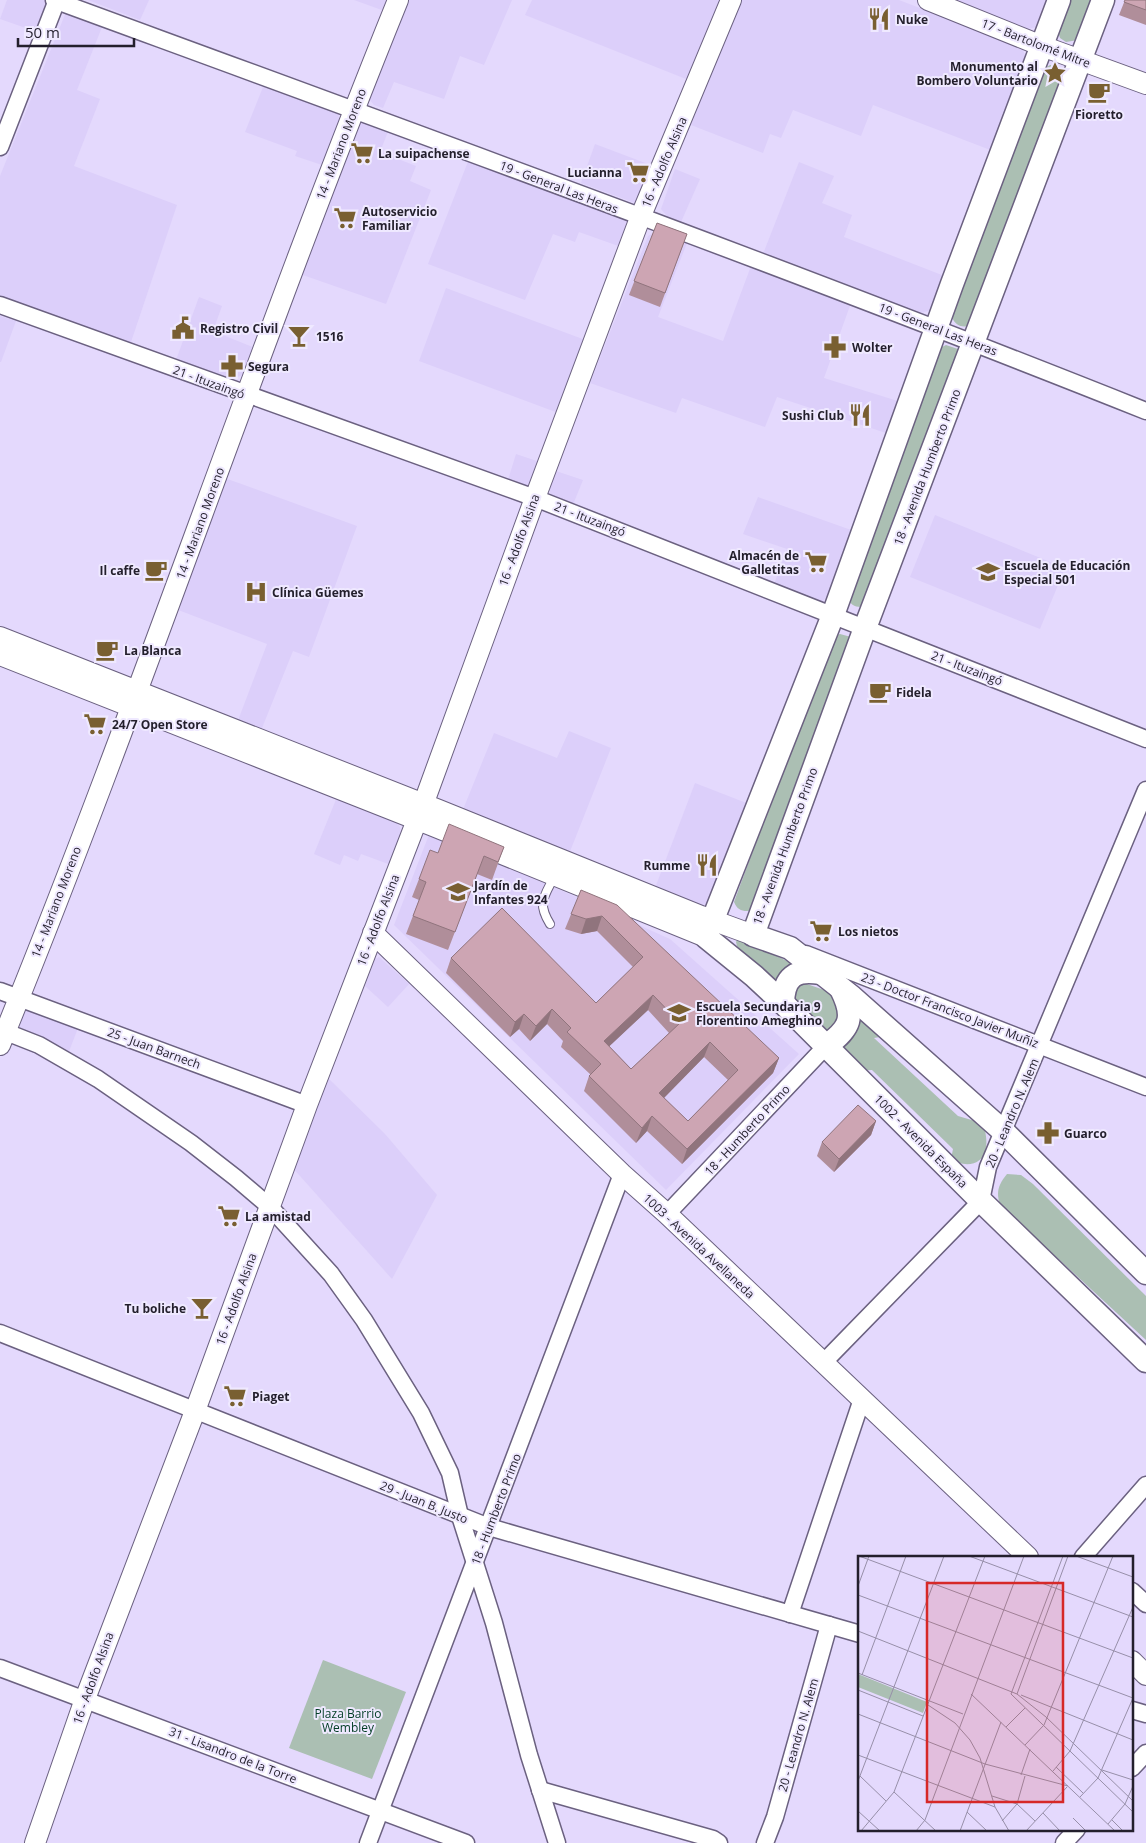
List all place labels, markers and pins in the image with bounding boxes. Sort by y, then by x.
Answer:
restaurant icon: Nuke [866,6,892,32]
place label: Nuke [896,11,928,28]
place label: Monumento al Bombero Voluntario [916,58,1038,89]
place icon: Monumento al Bombero Voluntario [1042,60,1068,86]
cafe icon: Fioretto [1086,79,1112,105]
place label: Fioretto [1075,106,1123,123]
supermarket icon: La suipachense [349,140,375,166]
place label: La suipachense [378,145,470,162]
supermarket icon: Lucianna [625,159,651,185]
place label: Lucianna [567,164,622,181]
place label: Autoservicio Familiar [362,203,437,234]
supermarket icon: Autoservicio Familiar [332,205,358,231]
public building icon: Registro Civil [170,315,196,341]
place label: Registro Civil [200,320,278,337]
bar icon: 1516 [286,323,312,349]
place label: 1516 [316,328,344,345]
pharmacy icon: Wolter [822,334,848,360]
place label: Wolter [852,339,893,356]
pharmacy icon: Segura [219,353,245,379]
place label: Segura [248,358,289,375]
restaurant icon: Sushi Club [847,402,873,428]
place label: Sushi Club [782,407,844,424]
place label: Almacén de Galletitas [729,547,799,578]
supermarket icon: Almacén de Galletitas [803,549,829,575]
cafe icon: Il caffe [143,557,169,583]
place label: Escuela de Educación Especial 501 [1004,557,1130,588]
school or university icon: Escuela de Educación Especial 501 [975,559,1001,585]
place label: Il caffe [99,562,140,579]
hospital icon: Clínica Güemes [243,579,269,605]
place label: Clínica Güemes [272,584,364,601]
cafe icon: La Blanca [94,637,120,663]
place label: La Blanca [124,642,181,659]
cafe icon: Fidela [867,679,893,705]
place label: Fidela [896,684,932,701]
supermarket icon: 24/7 Open Store [82,711,108,737]
place label: 24/7 Open Store [112,716,208,733]
restaurant icon: Rumme [694,852,720,878]
place label: Rumme [644,857,690,874]
place label: Jardín de Infantes 924 [473,877,548,908]
school or university icon: Jardín de Infantes 924 [445,879,471,905]
supermarket icon: Los nietos [808,918,834,944]
place label: Los nietos [838,923,899,940]
place label: Escuela Secundaria 9 Florentino Ameghino [696,998,822,1029]
school or university icon: Escuela Secundaria 9 Florentino Ameghino [666,1000,692,1026]
pharmacy icon: Guarco [1035,1120,1061,1146]
place label: Guarco [1064,1125,1107,1142]
supermarket icon: La amistad [216,1203,242,1229]
place label: La amistad [245,1208,311,1225]
bar icon: Tu boliche [189,1295,215,1321]
place label: Tu boliche [125,1300,186,1317]
supermarket icon: Piaget [222,1383,248,1409]
place label: Piaget [252,1388,290,1405]

